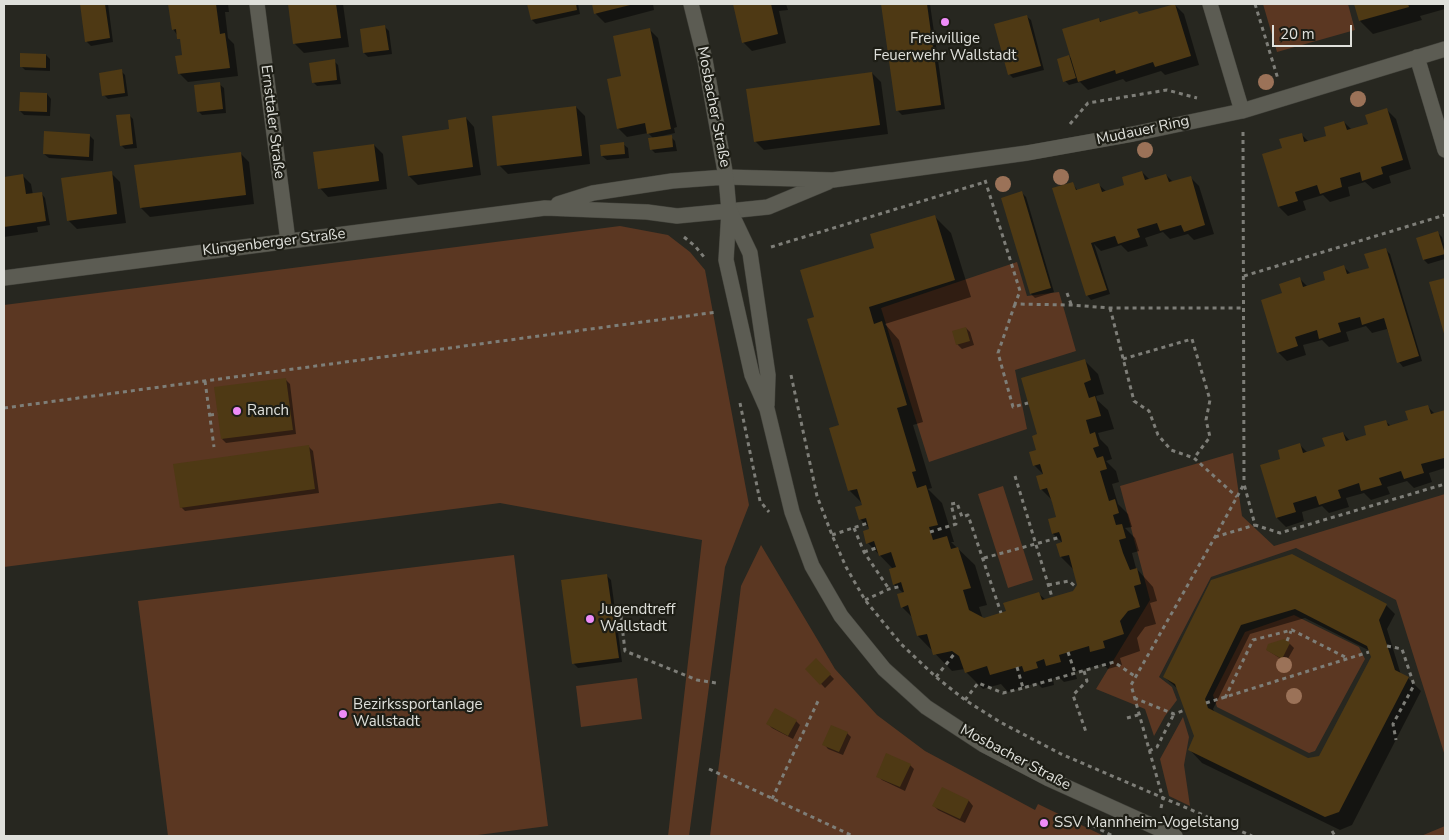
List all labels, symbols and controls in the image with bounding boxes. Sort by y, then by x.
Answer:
scale bar [1274,15,1354,47]
marker: Freiwillige Feuerwehr Wallstadt [939,16,951,28]
text: 20 m [1280,24,1315,44]
place label: Freiwillige Feuerwehr Wallstadt [873,30,1017,65]
street label: Mosbacher Straße [692,45,734,169]
street label: Ernsttaler Straße [256,64,288,180]
street label: Mudauer Ring [1095,112,1191,150]
street label: Klingenberger Straße [201,225,347,261]
place label: Ranch [247,402,289,420]
marker: Ranch [231,405,243,417]
place label: Jugendtreff Wallstadt [600,601,676,636]
marker: Jugendtreff Wallstadt [584,613,596,625]
place label: Bezirkssportanlage Wallstadt [353,696,482,731]
marker: Bezirkssportanlage Wallstadt [337,708,349,720]
street label: Mosbacher Straße [957,721,1073,795]
place label: SSV Mannheim-Vogelstang [1054,814,1239,832]
marker: SSV Mannheim-Vogelstang [1038,817,1050,829]

